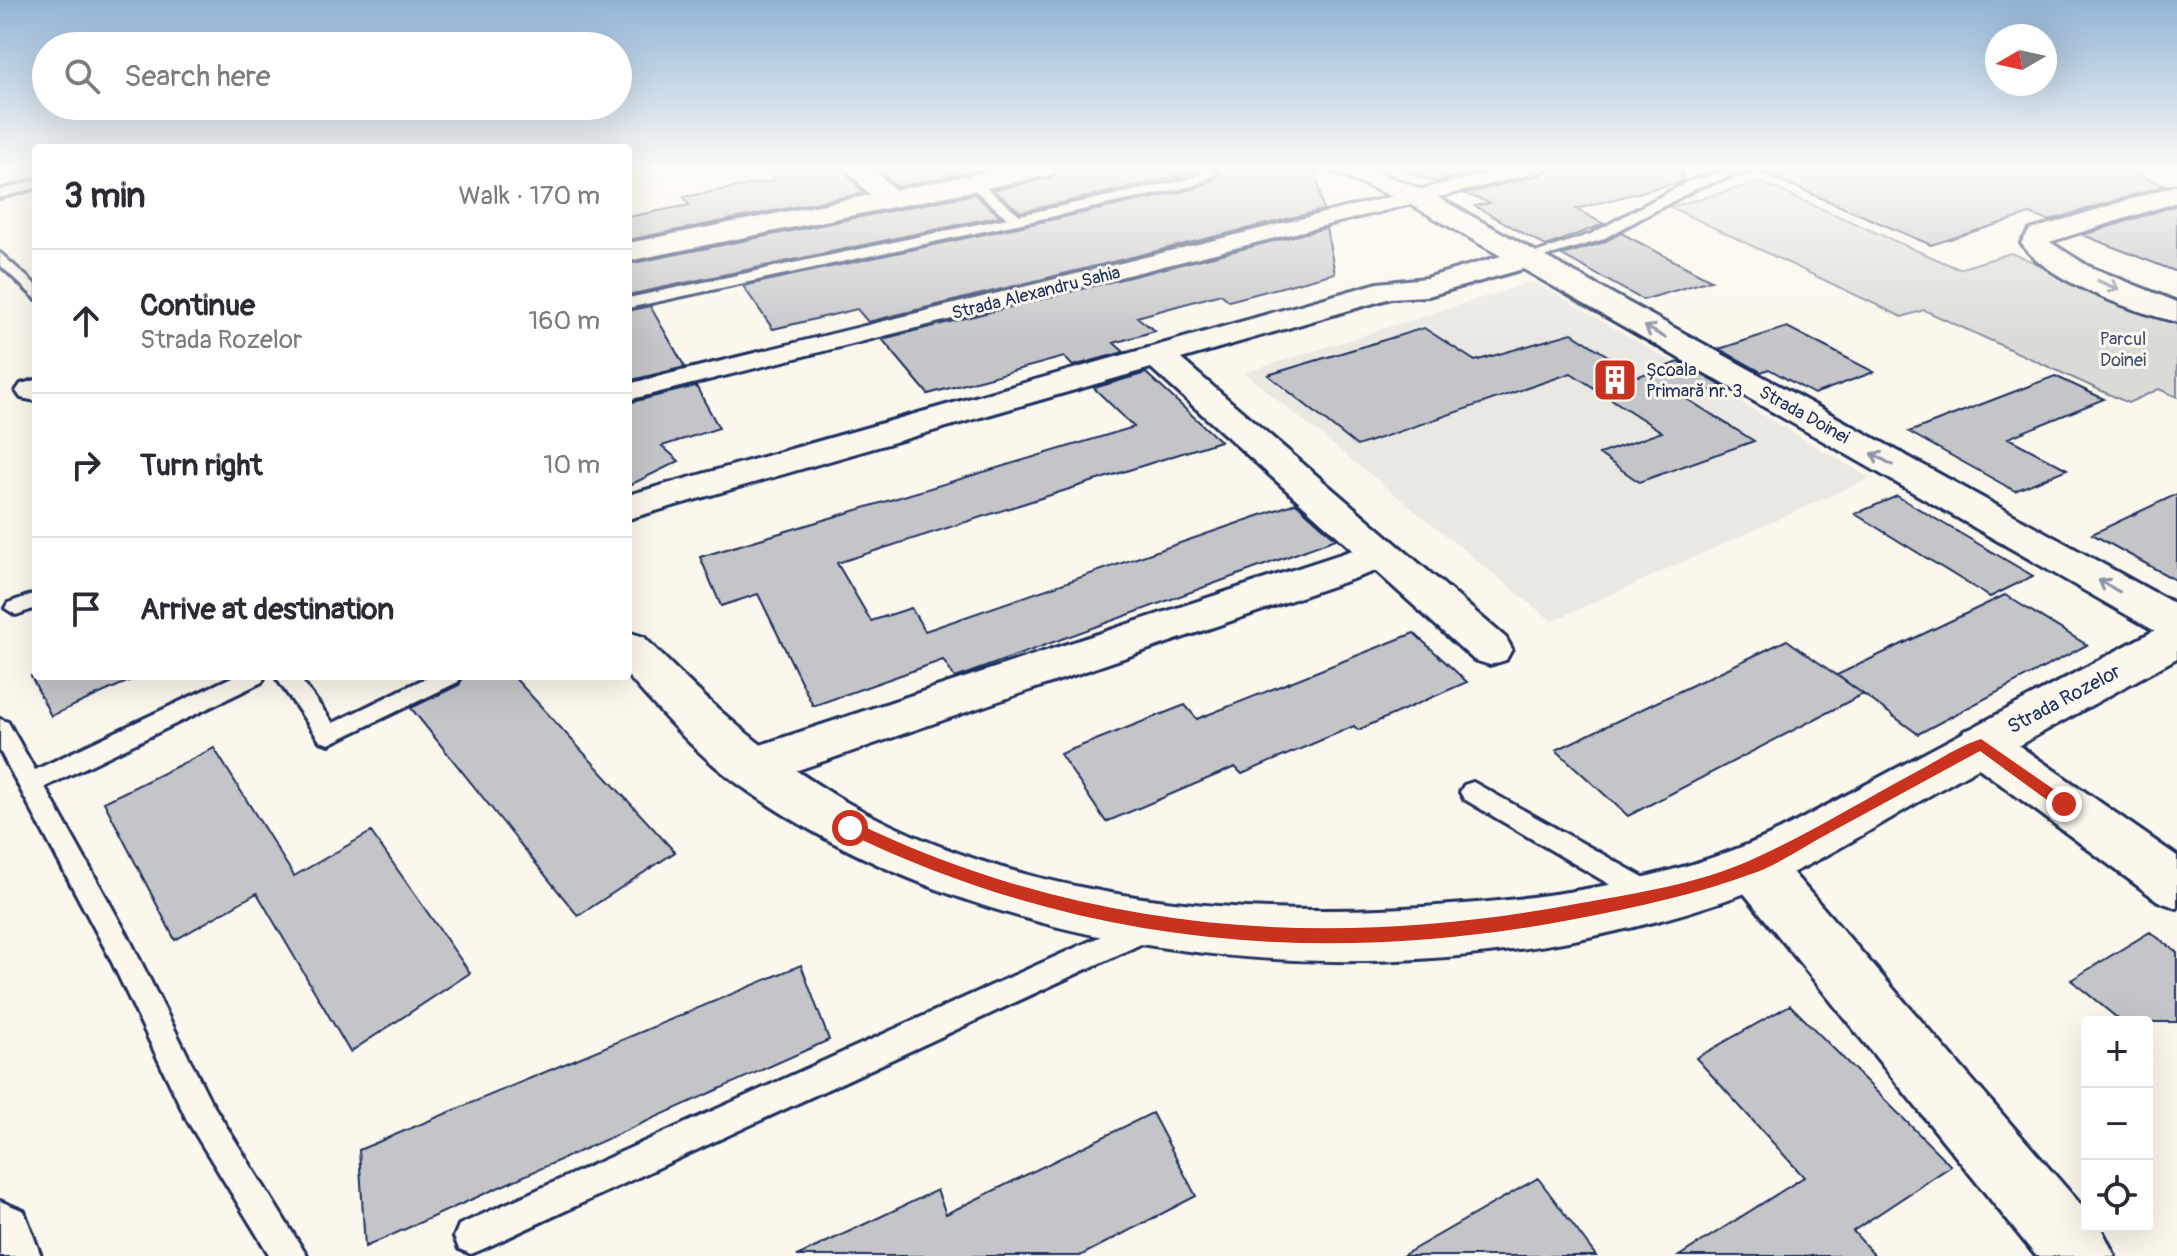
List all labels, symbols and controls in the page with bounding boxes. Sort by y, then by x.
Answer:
north arrow [1985,24,2057,96]
search box [32,32,632,120]
icon: search [60,54,104,98]
text: Search here [124,58,271,95]
text: 3 min [64,175,146,218]
text: Walk · 170 m [459,180,600,212]
street label: Strada Alexandru Sahia [949,261,1123,325]
one-way arrow [2095,278,2119,293]
text: Continue [140,287,255,324]
icon: ahead [64,299,108,343]
text: 160 m [528,305,600,337]
text: Strada Rozelor [140,324,302,356]
one-way arrow [1644,324,1667,340]
park label: Parcul Doinei [2100,328,2146,372]
building icon: Școala Primară nr. 3 [1591,356,1639,404]
place label: Școala Primară nr. 3 [1646,359,1742,403]
street label: Strada Doinei [1755,381,1853,449]
icon: right [64,443,108,487]
text: Turn right [140,447,263,484]
text: 10 m [543,449,600,481]
one-way arrow [1871,451,1894,467]
one-way arrow [2098,578,2121,594]
icon: arrive [64,587,108,631]
text: Arrive at destination [140,591,394,628]
street label: Strada Rozelor [2003,659,2125,739]
route end [2046,786,2082,822]
route start [832,810,868,846]
map controls [2081,1016,2153,1232]
button: + [2081,1016,2153,1088]
button: − [2081,1088,2153,1160]
button: locate [2081,1160,2153,1232]

